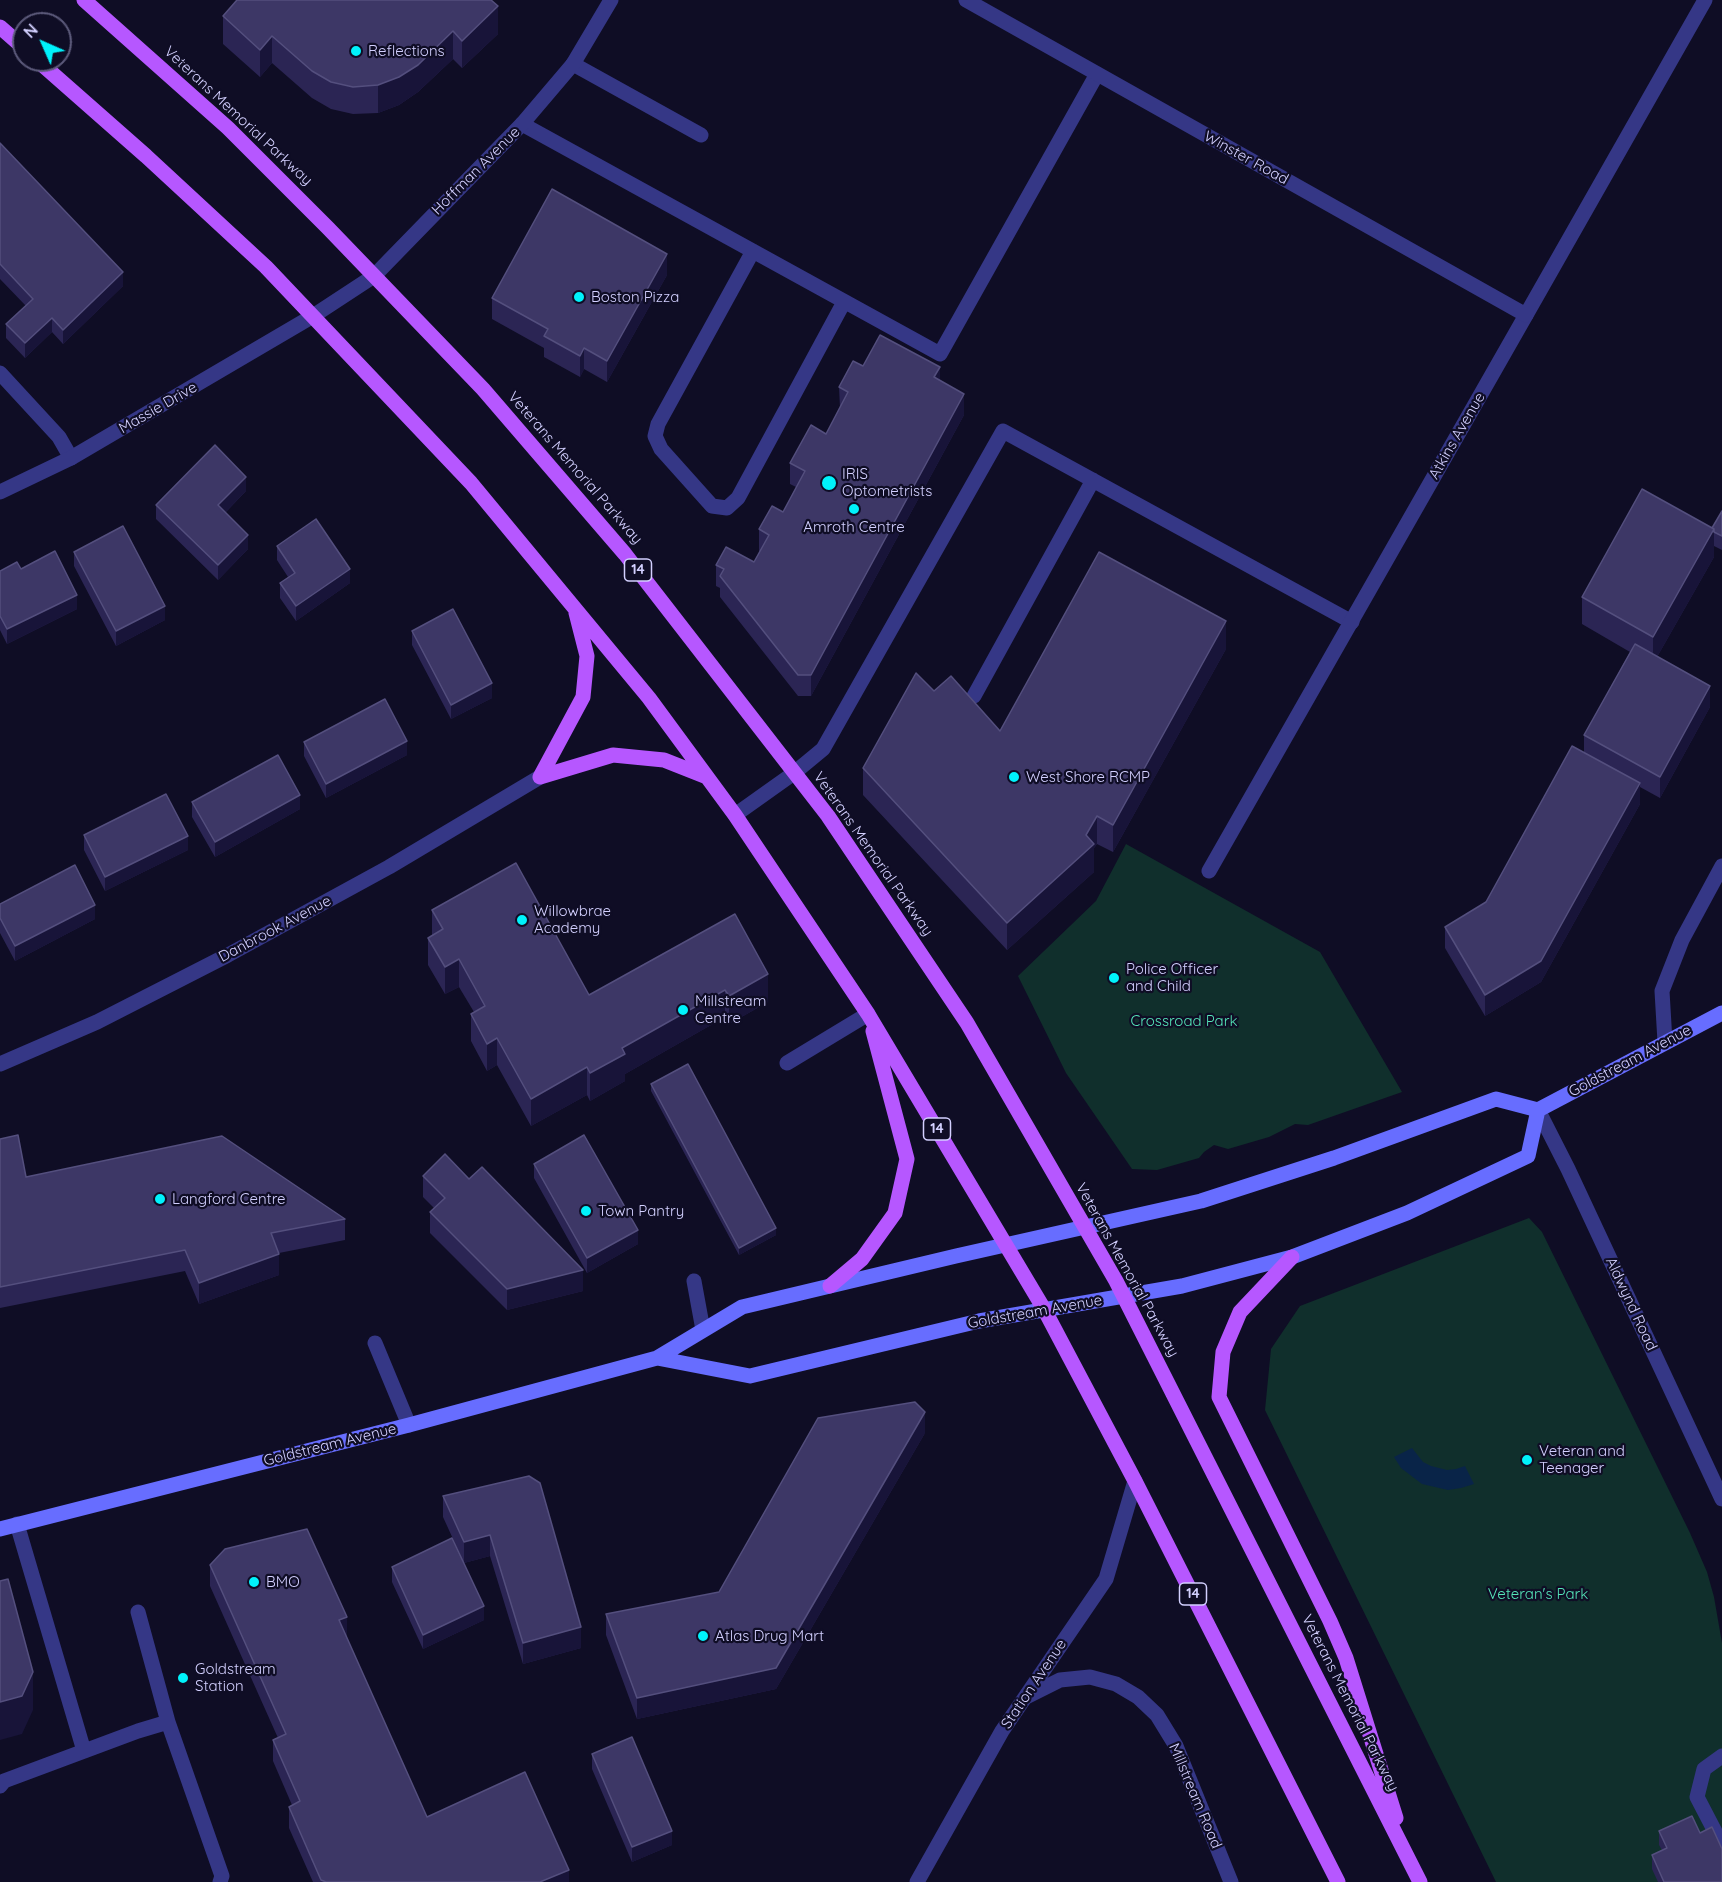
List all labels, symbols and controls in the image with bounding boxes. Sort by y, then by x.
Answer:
north arrow [12,12,72,72]
text: N [19,19,42,42]
place label: Reflections [368,42,445,60]
street label: Veterans Memorial Parkway [160,43,316,189]
marker: Reflections [349,44,363,58]
street label: Hoffman Avenue [428,123,524,219]
street label: Winster Road [1201,127,1291,189]
place label: Boston Pizza [591,288,679,306]
marker: Boston Pizza [572,290,586,304]
street label: Massie Drive [116,378,200,438]
street label: Veterans Memorial Parkway [504,388,646,548]
street label: Atkins Avenue [1425,389,1489,483]
place label: IRIS Optometrists [842,465,932,500]
marker: IRIS Optometrists [820,474,838,492]
marker: Amroth Centre [847,502,861,516]
place label: Amroth Centre [803,518,905,536]
road number: 14 [624,559,652,581]
place label: West Shore RCMP [1026,768,1150,786]
street label: Veterans Memorial Parkway [809,769,937,939]
marker: West Shore RCMP [1007,770,1021,784]
street label: Danbrook Avenue [216,892,334,966]
place label: Willowbrae Academy [534,902,611,937]
marker: Willowbrae Academy [515,913,529,927]
place label: Police Officer and Child [1126,960,1218,995]
marker: Police Officer and Child [1107,971,1121,985]
place label: Millstream Centre [695,992,766,1027]
marker: Millstream Centre [676,1003,690,1017]
park label: Crossroad Park [1131,1012,1237,1030]
street label: Goldstream Avenue [1566,1021,1694,1101]
road number: 14 [924,1118,950,1140]
street label: Veterans Memorial Parkway [1072,1180,1182,1360]
place label: Langford Centre [172,1190,286,1208]
marker: Langford Centre [153,1192,167,1206]
place label: Town Pantry [598,1202,684,1220]
marker: Town Pantry [579,1204,593,1218]
street label: Aldwynd Road [1602,1254,1660,1354]
street label: Goldstream Avenue [966,1291,1104,1333]
street label: Goldstream Avenue [262,1420,398,1470]
place label: Veteran and Teenager [1539,1442,1625,1477]
marker: Veteran and Teenager [1520,1453,1534,1467]
place label: BMO [266,1573,300,1591]
marker: BMO [247,1575,261,1589]
road number: 14 [1180,1583,1206,1605]
park label: Veteran's Park [1488,1585,1588,1603]
street label: Veterans Memorial Parkway [1297,1612,1403,1794]
place label: Atlas Drug Mart [715,1627,824,1645]
marker: Atlas Drug Mart [696,1629,710,1643]
street label: Station Avenue [997,1636,1071,1732]
place label: Goldstream Station [195,1660,276,1695]
marker: Goldstream Station [176,1671,190,1685]
street label: Millstream Road [1165,1741,1225,1851]

